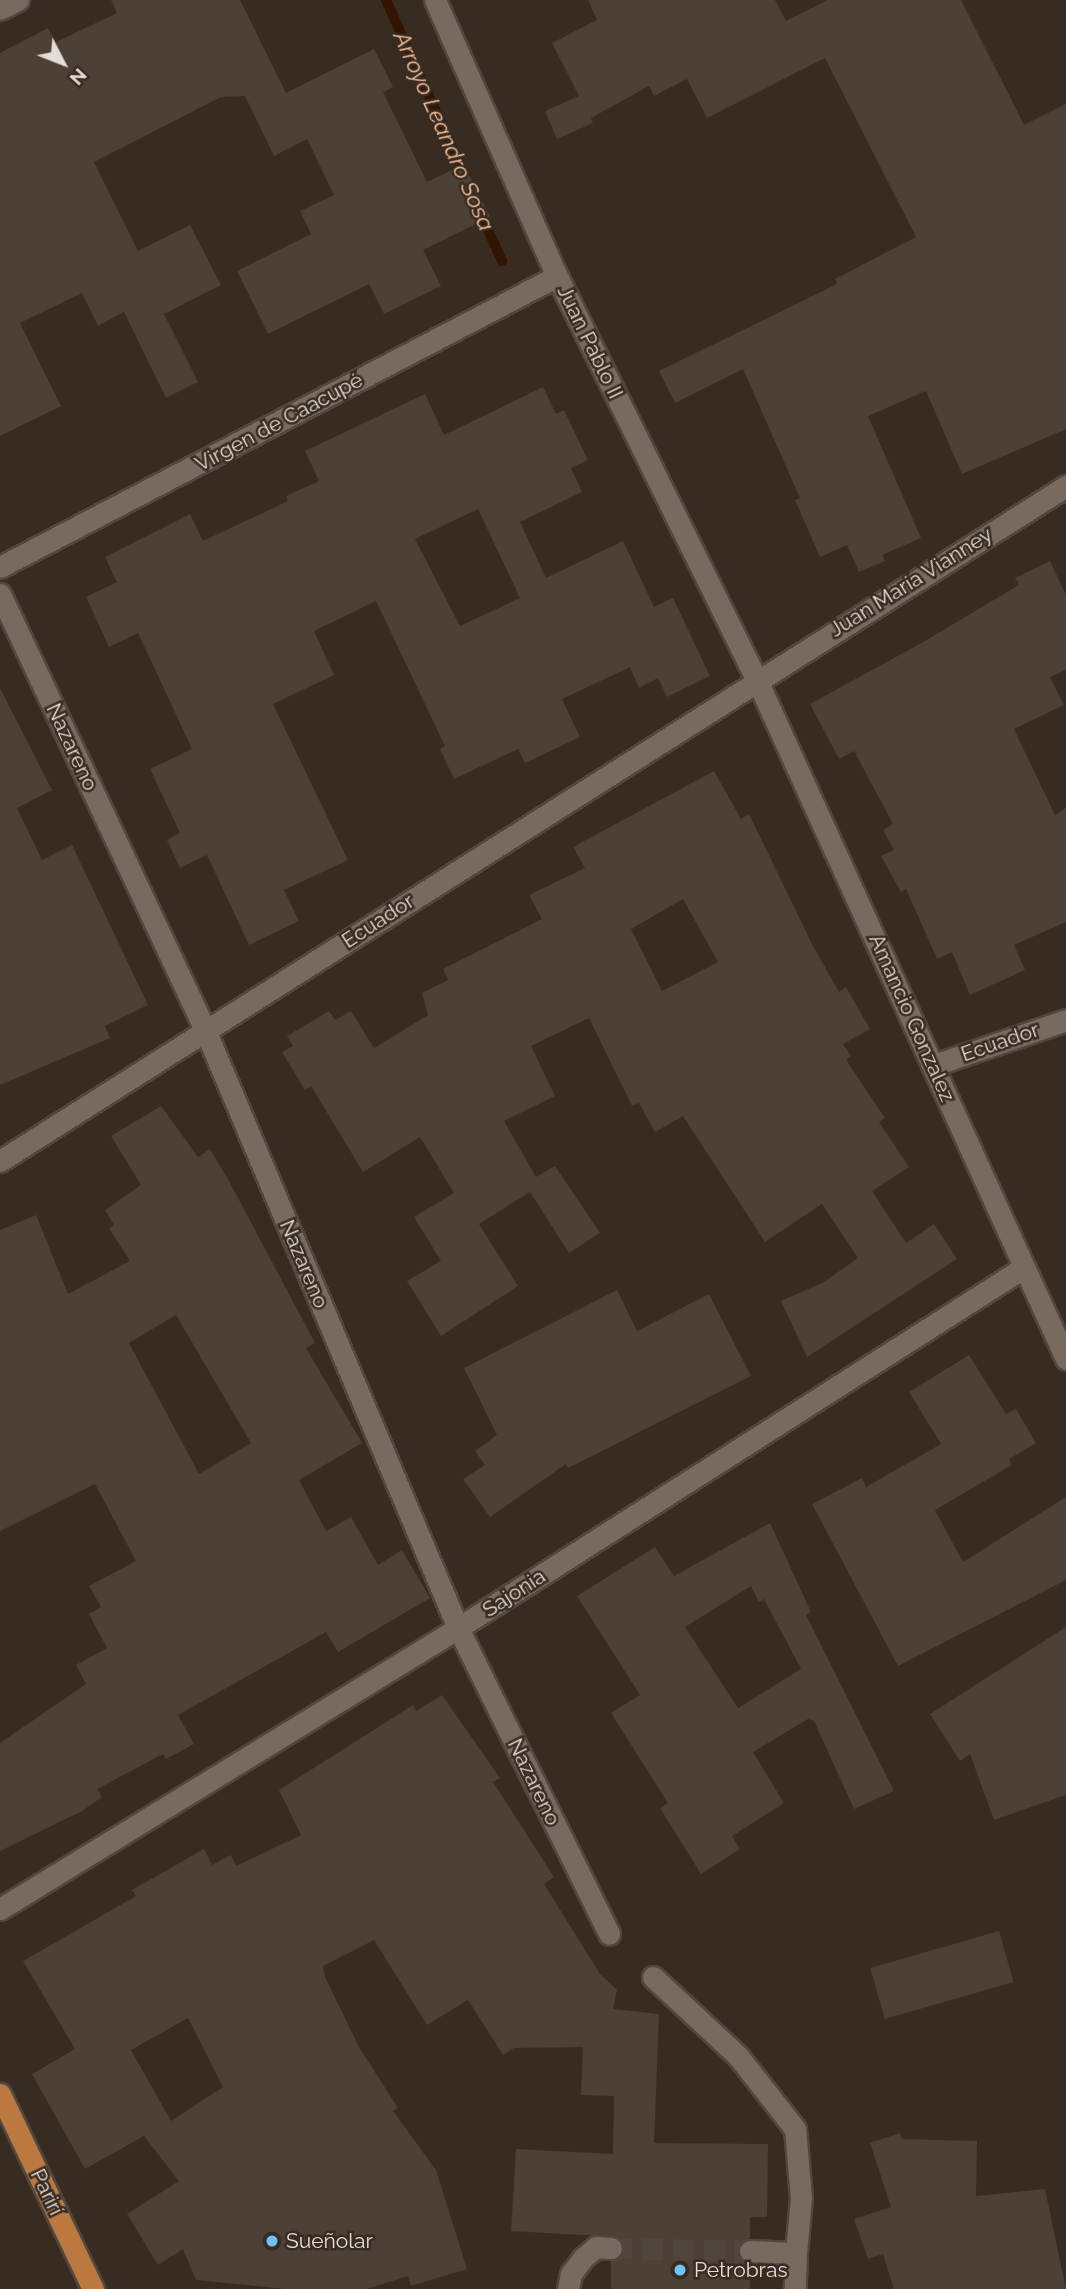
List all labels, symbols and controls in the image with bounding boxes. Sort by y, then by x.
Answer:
water label: Arroyo Leandro Sosa [388,27,500,235]
north arrow [28,28,98,98]
text: N [66,64,92,90]
street label: Juan Pablo II [552,281,628,403]
street label: Virgen de Caacupé [191,367,367,477]
street label: Juan María Vianney [825,521,997,643]
street label: Nazareno [41,699,103,795]
street label: Ecuador [337,888,419,954]
street label: Amancio Gonzalez [864,930,960,1106]
street label: Ecuador [958,1017,1042,1067]
street label: Nazareno [274,1216,334,1312]
street label: Sajonia [478,1563,550,1623]
street label: Nazareno [502,1734,566,1830]
street label: Parirí [25,2165,69,2219]
place label: Sueñolar [286,2228,373,2254]
marker: Sueñolar [264,2233,280,2249]
place label: Petrobras [694,2257,788,2283]
marker: Petrobras [672,2262,688,2278]

